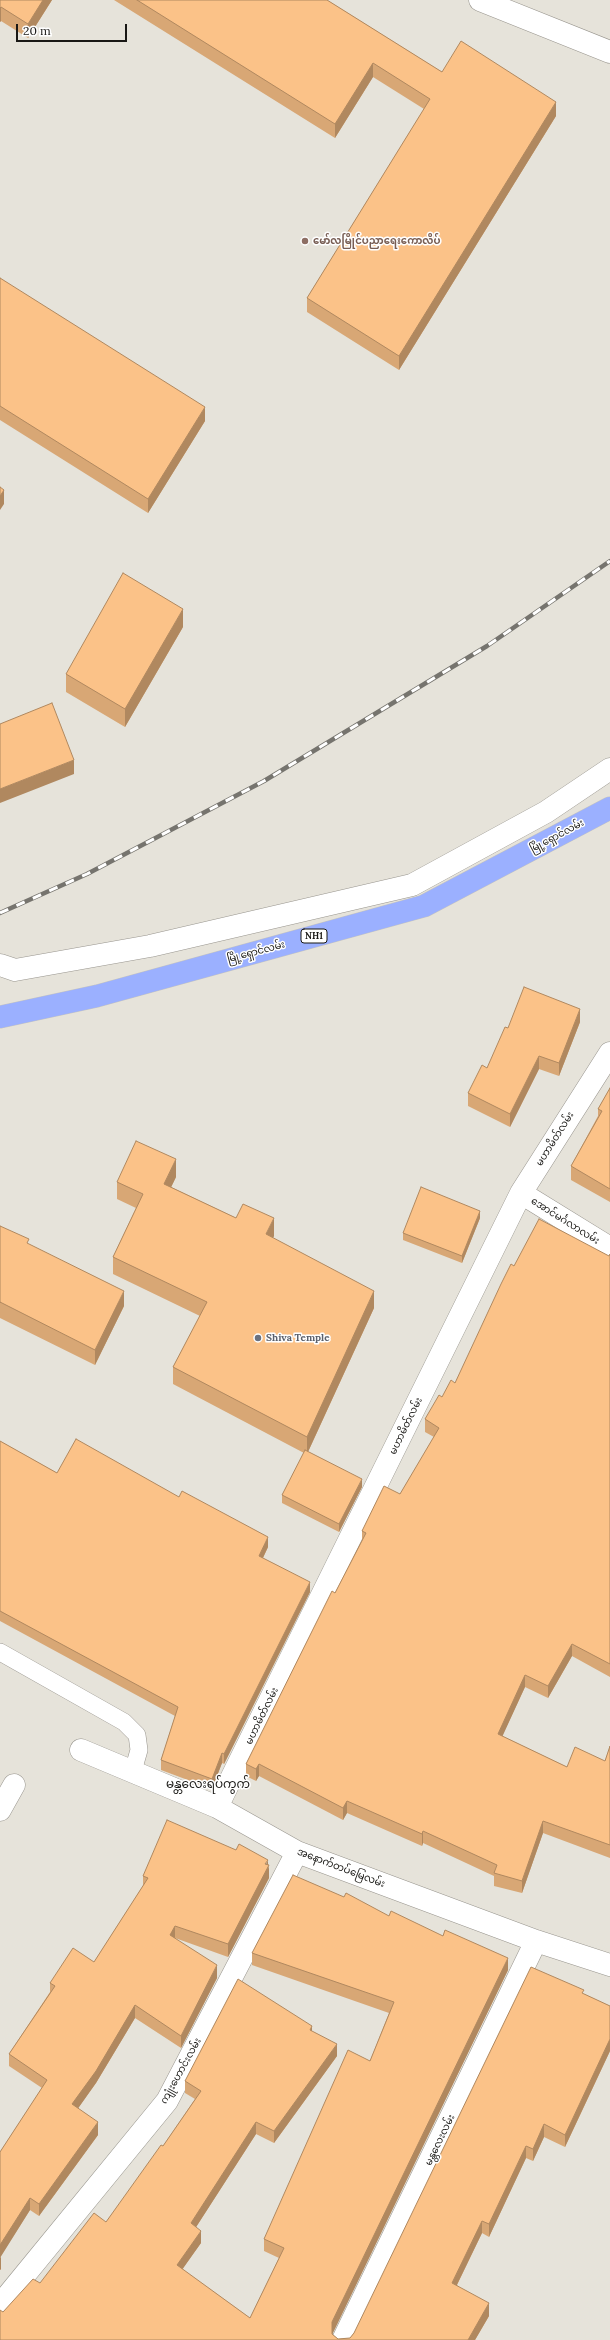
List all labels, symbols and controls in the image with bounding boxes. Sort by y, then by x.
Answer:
scale bar [18,16,129,42]
text: 20 m [23,23,51,38]
place label: မော်လမြိုင်ပညာရေးကောလိပ် [313,235,440,247]
marker: မော်လမြိုင်ပညာရေးကောလိပ် [300,236,310,246]
street label: မြို့ရှောင်လမ်း [528,817,586,855]
road number: NH1 [301,929,327,943]
street label: မြို့ရှောင်လမ်း [226,939,286,965]
street label: မဟာမိတ်လမ်း [533,1110,577,1168]
street label: အောင်မင်္ဂလာလမ်း [528,1195,602,1247]
place label: Shiva Temple [266,1332,330,1344]
marker: Shiva Temple [253,1333,263,1343]
street label: မဟာမိတ်လမ်း [387,1395,425,1457]
street label: မဟာမိတ်လမ်း [243,1685,281,1747]
district label: မန္တလေးရပ်ကွက် [166,1778,250,1792]
street label: အနောက်တပ်မြေလမ်း [295,1846,387,1890]
street label: ကျုံးဟောင်းလမ်း [158,2036,204,2106]
street label: မန္တလေးလမ်း [422,2112,458,2168]

